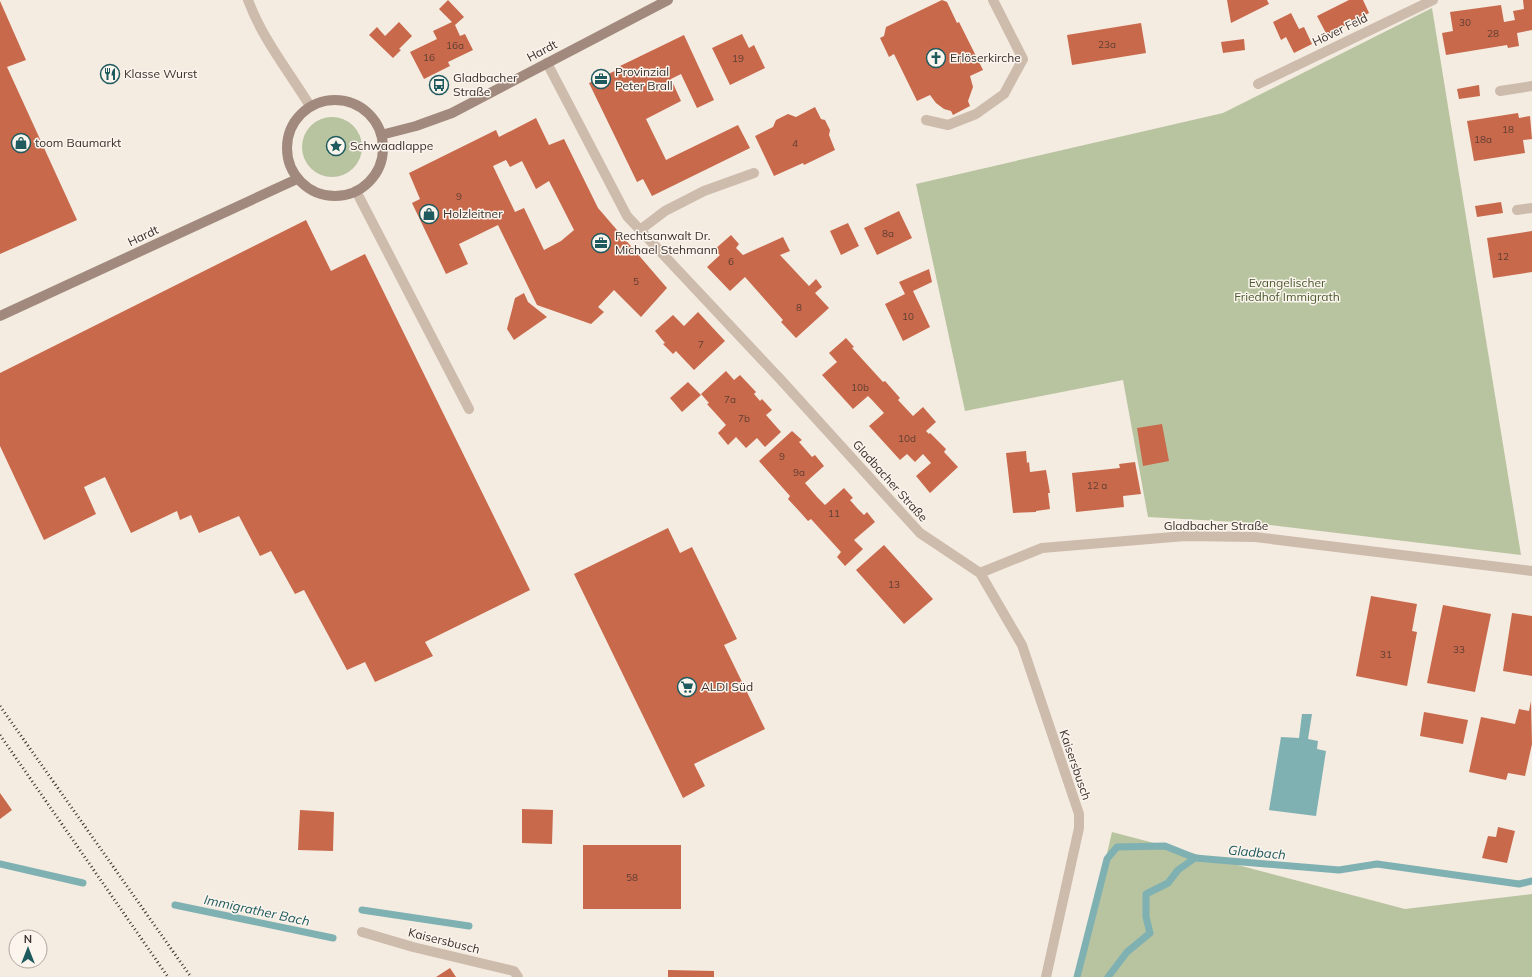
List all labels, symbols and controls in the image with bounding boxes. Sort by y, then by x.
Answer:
street label: Höver Feld [1310,10,1370,49]
house number: 30 [1459,16,1471,29]
house number: 28 [1487,27,1499,40]
street label: Hardt [524,36,559,65]
house number: 23a [1098,38,1116,51]
house number: 16a [446,39,464,52]
church icon: Erlöserkirche [925,47,947,69]
place label: Erlöserkirche [950,50,1021,65]
house number: 16 [423,51,435,64]
house number: 19 [732,52,744,65]
restaurant icon: Klasse Wurst [99,63,121,85]
place label: Provinzial Peter Brall [615,64,673,93]
place label: Klasse Wurst [124,66,197,81]
office icon: Provinzial Peter Brall [590,68,612,90]
place label: Gladbacher Straße [453,70,518,99]
bus stop icon: Gladbacher Straße [428,74,450,96]
house number: 18 [1502,123,1514,136]
shop icon: toom Baumarkt [10,132,32,154]
house number: 18a [1474,133,1492,146]
place label: toom Baumarkt [35,135,121,150]
place icon: Schwaadlappe [325,135,347,157]
house number: 4 [792,137,798,150]
place label: Schwaadlappe [350,138,433,153]
house number: 9 [456,190,462,203]
shop icon: Holzleitner [418,203,440,225]
place label: Holzleitner [443,206,503,221]
street label: Hardt [125,222,160,249]
house number: 8a [882,227,894,240]
place label: Rechtsanwalt Dr. Michael Stehmann [615,228,718,257]
office icon: Rechtsanwalt Dr. Michael Stehmann [590,232,612,254]
house number: 12 [1497,250,1509,263]
house number: 6 [728,255,734,268]
house number: 5 [633,275,639,288]
park label: Evangelischer Friedhof Immigrath [1234,275,1340,304]
house number: 8 [796,301,802,314]
house number: 10 [902,310,914,323]
house number: 7 [698,338,704,351]
house number: 10b [851,381,869,394]
house number: 7a [724,393,736,406]
house number: 7b [738,412,750,425]
house number: 10d [898,432,916,445]
street label: Gladbacher Straße [850,437,931,525]
house number: 9 [779,450,785,463]
house number: 9a [793,466,805,479]
house number: 12 a [1087,479,1107,492]
house number: 11 [828,507,840,520]
street label: Gladbacher Straße [1164,518,1268,533]
house number: 13 [888,578,900,591]
house number: 33 [1453,643,1465,656]
house number: 31 [1380,648,1392,661]
supermarket icon: ALDI Süd [676,676,698,698]
place label: ALDI Süd [701,679,753,694]
street label: Kaisersbusch [1056,728,1095,802]
water label: Gladbach [1227,842,1287,862]
house number: 58 [626,871,638,884]
water label: Immigrather Bach [203,891,311,929]
street label: Kaisersbusch [407,924,482,957]
north arrow [8,929,48,969]
text: N [24,932,32,946]

